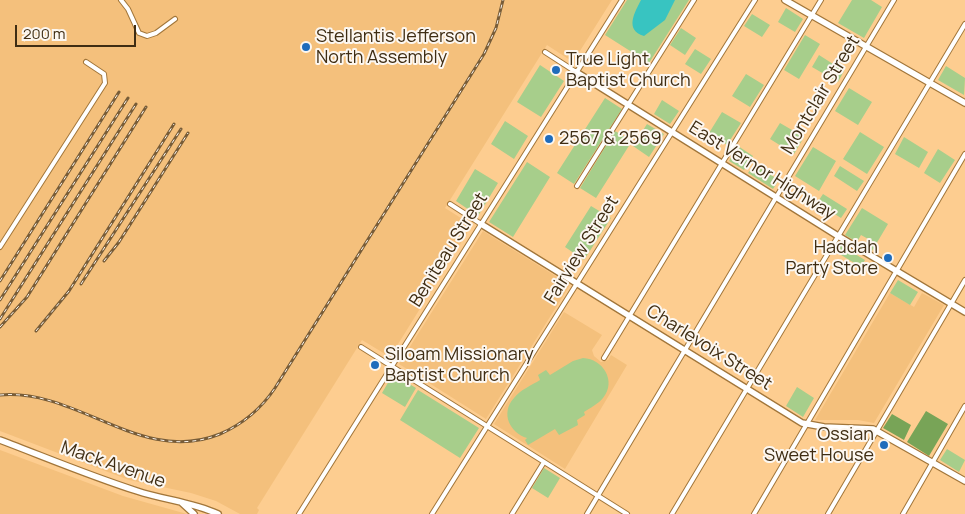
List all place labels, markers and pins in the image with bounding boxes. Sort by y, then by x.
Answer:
place label: Stellantis Jefferson North Assembly [316,26,476,68]
marker: Stellantis Jefferson North Assembly [300,41,312,53]
place label: True Light Baptist Church [566,49,691,92]
marker: True Light Baptist Church [550,64,562,76]
place label: 2567 & 2569 [559,128,662,150]
marker: 2567 & 2569 [543,133,555,145]
place label: Haddah Party Store [786,237,878,280]
marker: Haddah Party Store [882,252,894,264]
place label: Siloam Missionary Baptist Church [385,344,534,386]
marker: Siloam Missionary Baptist Church [369,359,381,371]
place label: Ossian Sweet House [764,424,874,466]
marker: Ossian Sweet House [878,439,890,451]

